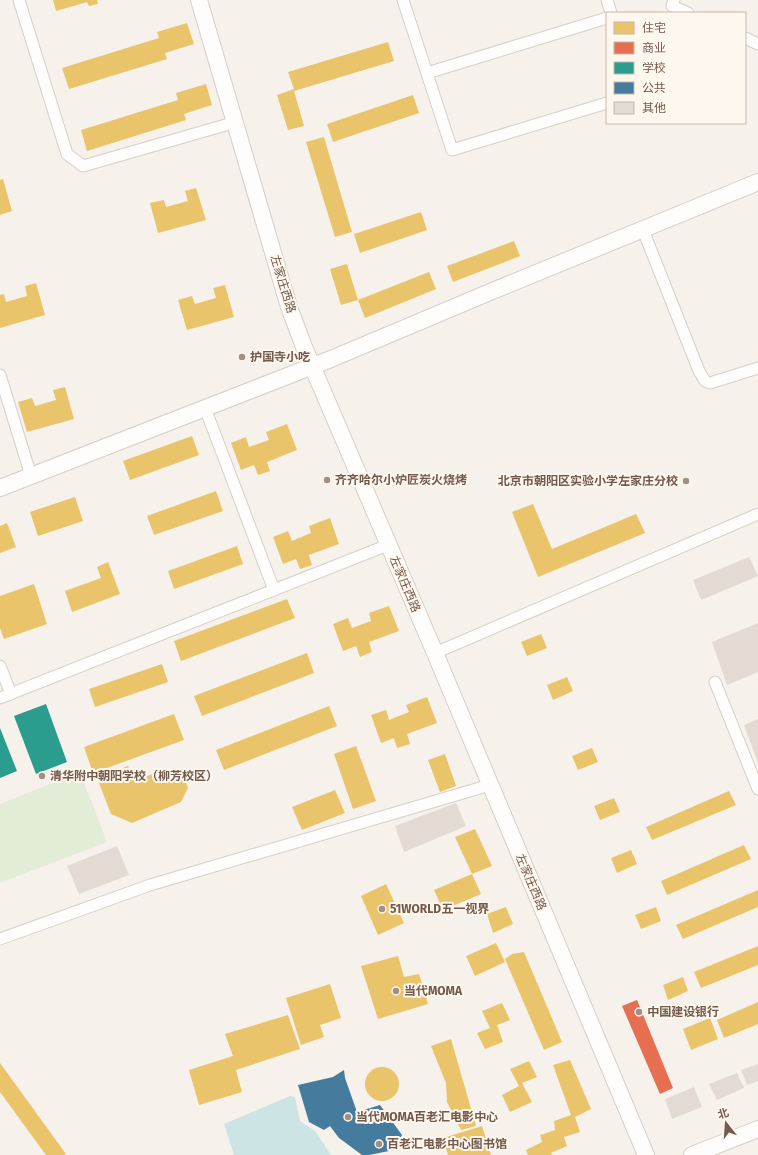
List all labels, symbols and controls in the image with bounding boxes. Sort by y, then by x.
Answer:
legend [606,12,746,124]
text: 住宅 [642,21,666,35]
text: 商业 [642,41,666,55]
text: 学校 [642,61,666,75]
text: 公共 [642,81,666,95]
text: 其他 [642,101,666,115]
street label: 左家庄西路 [268,253,298,315]
place label: 护国寺小吃 [250,350,310,364]
marker: 护国寺小吃 [237,352,247,362]
place label: 齐齐哈尔小炉匠炭火烧烤 [335,473,467,487]
place label: 北京市朝阳区实验小学左家庄分校 [498,474,678,488]
marker: 齐齐哈尔小炉匠炭火烧烤 [322,475,332,485]
marker: 北京市朝阳区实验小学左家庄分校 [681,476,691,486]
street label: 左家庄西路 [387,554,423,614]
place label: 清华附中朝阳学校（柳芳校区） [50,769,218,783]
marker: 清华附中朝阳学校（柳芳校区） [37,771,47,781]
street label: 左家庄西路 [513,852,549,912]
place label: 51WORLD五一视界 [390,902,489,916]
marker: 51WORLD五一视界 [377,904,387,914]
place label: 当代MOMA [404,984,463,998]
marker: 当代MOMA [391,986,401,996]
place label: 中国建设银行 [647,1005,719,1019]
marker: 中国建设银行 [634,1007,644,1017]
north arrow [706,1103,746,1143]
text: 北 [716,1106,730,1122]
place label: 当代MOMA百老汇电影中心 [356,1110,498,1124]
marker: 当代MOMA百老汇电影中心 [343,1112,353,1122]
place label: 百老汇电影中心图书馆 [387,1137,507,1151]
marker: 百老汇电影中心图书馆 [374,1139,384,1149]

